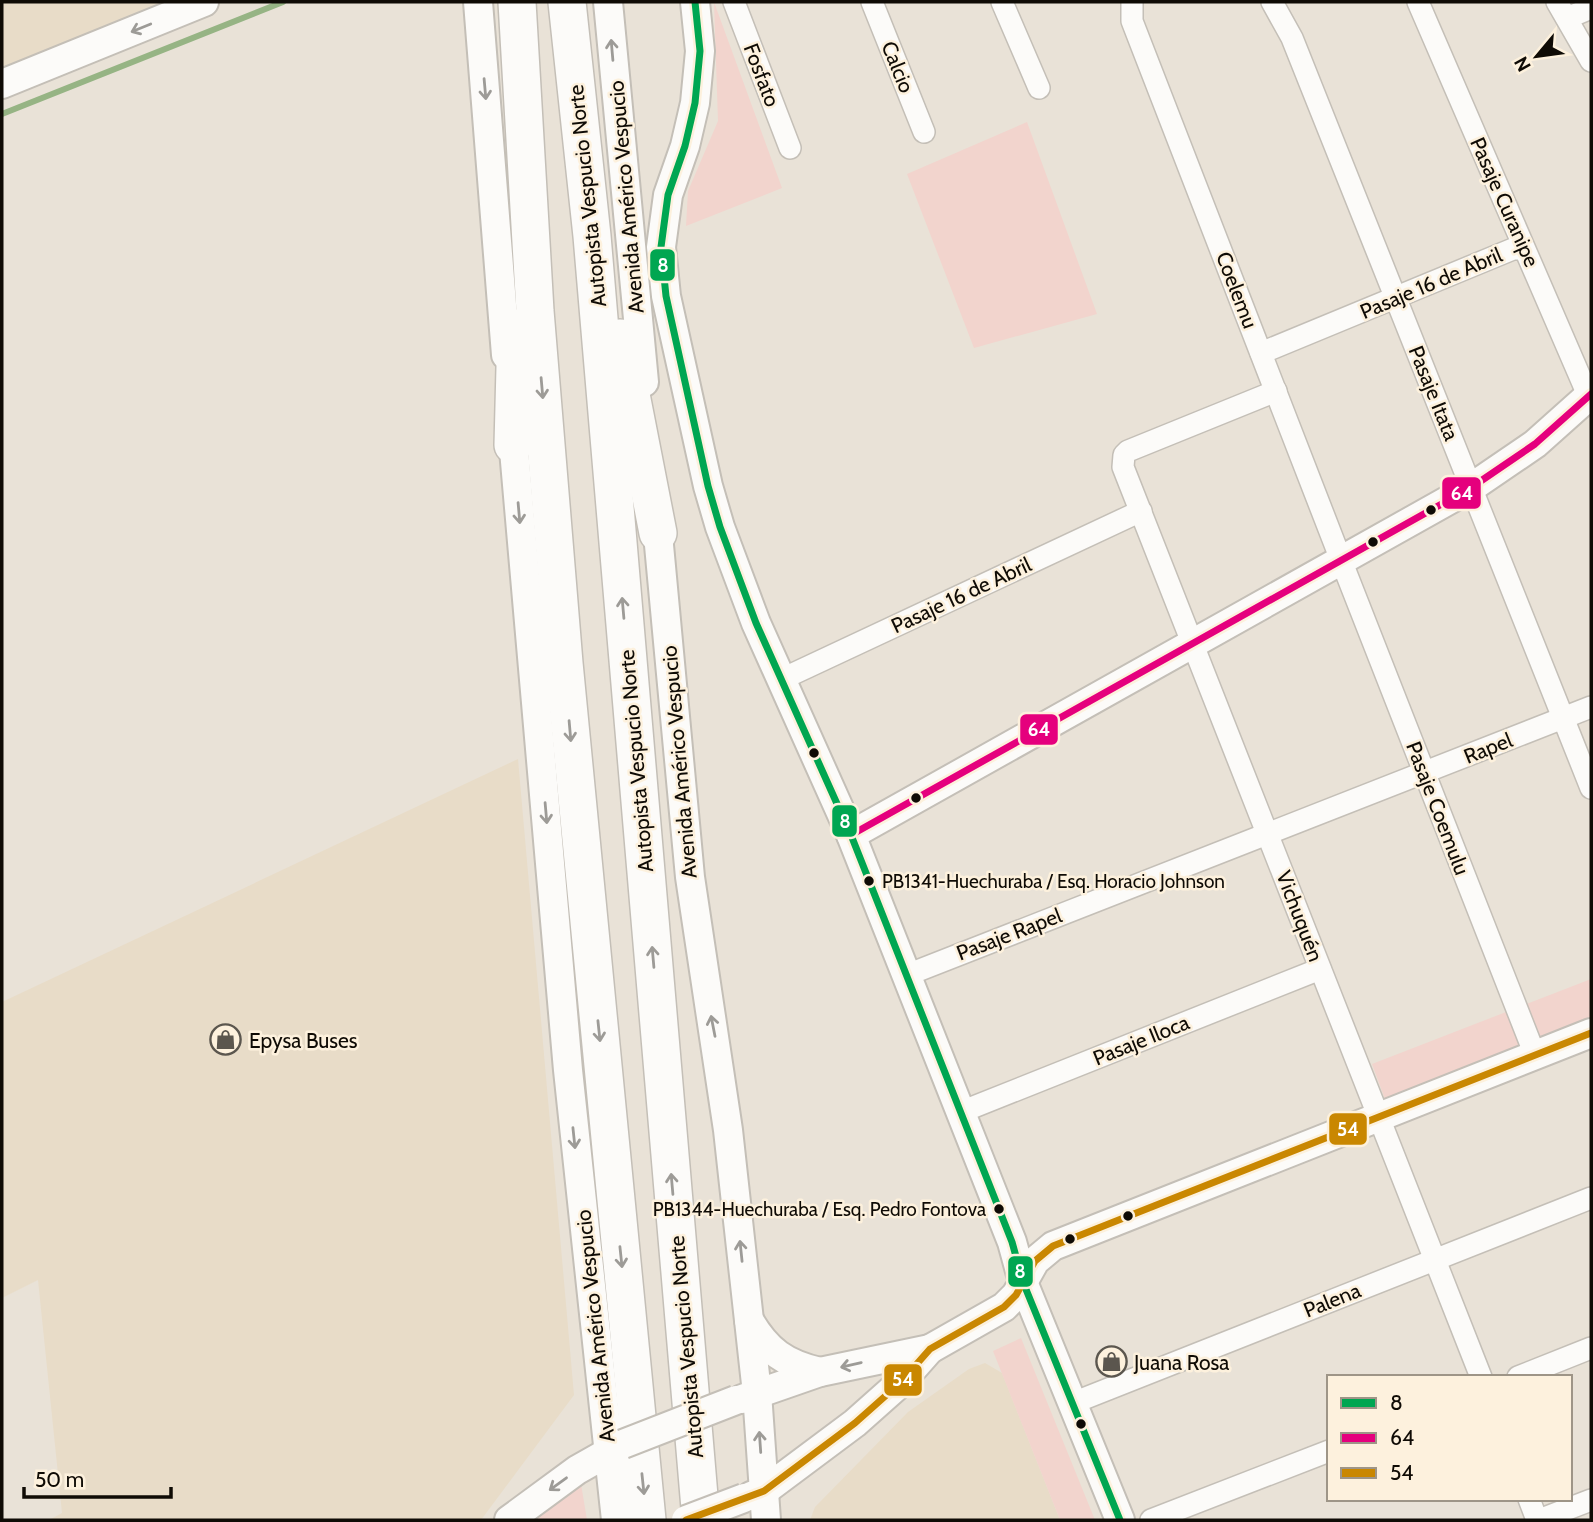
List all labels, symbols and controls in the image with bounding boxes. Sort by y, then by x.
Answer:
north arrow [1502,21,1572,91]
one-way arrow [130,22,152,35]
street label: Calcio [876,38,920,96]
one-way arrow [605,39,618,62]
street label: Fosfato [739,40,785,110]
text: N [1509,53,1536,75]
one-way arrow [479,77,492,99]
street label: Avenida Américo Vespucio [603,79,649,315]
street label: Autopista Vespucio Norte [563,83,611,308]
street label: Pasaje Curanipe [1464,133,1545,271]
street label: Pasaje 16 de Abril [1356,242,1506,325]
line badge: 8 [649,248,676,282]
street label: Coelemu [1211,248,1263,332]
text: 8 [657,254,669,277]
street label: Pasaje Itata [1403,342,1464,444]
one-way arrow [535,376,548,399]
line badge: 64 [1441,476,1482,510]
text: 64 [1451,482,1473,505]
one-way arrow [513,501,526,524]
unlabelled marker [1424,503,1438,517]
unlabelled marker [1366,535,1380,549]
street label: Pasaje 16 de Abril [887,552,1036,639]
one-way arrow [616,598,629,620]
street label: Avenida Américo Vespucio [656,644,702,880]
street label: Autopista Vespucio Norte [614,648,658,873]
line badge: 64 [1019,713,1059,746]
text: 64 [1028,718,1050,741]
one-way arrow [564,719,577,742]
street label: Rapel [1460,727,1516,769]
street label: Pasaje Coemulu [1400,738,1475,879]
unlabelled marker [807,746,821,760]
unlabelled marker [909,791,923,805]
one-way arrow [540,801,553,824]
line badge: 8 [831,804,858,838]
text: 8 [839,810,851,833]
street label: Vichuquén [1271,867,1329,965]
place label: PB1341-Huechuraba / Esq. Horacio Johnson [882,870,1225,893]
marker: PB1341-Huechuraba / Esq. Horacio Johnson [862,874,876,888]
street label: Pasaje Rapel [953,903,1065,966]
one-way arrow [646,946,659,969]
street label: Pasaje Iloca [1089,1009,1193,1072]
one-way arrow [706,1015,719,1038]
one-way arrow [593,1019,606,1042]
shop icon: Epysa Buses [209,1023,243,1057]
place label: Epysa Buses [249,1028,358,1053]
line badge: 54 [1328,1112,1368,1146]
text: 54 [1337,1118,1359,1141]
one-way arrow [568,1126,581,1149]
one-way arrow [665,1173,678,1196]
place label: PB1344-Huechuraba / Esq. Pedro Fontova [653,1198,986,1221]
marker: PB1344-Huechuraba / Esq. Pedro Fontova [992,1202,1006,1216]
street label: Avenida Américo Vespucio [570,1208,620,1444]
unlabelled marker [1121,1209,1135,1223]
unlabelled marker [1063,1232,1077,1246]
street label: Autopista Vespucio Norte [664,1234,708,1459]
one-way arrow [734,1241,747,1263]
one-way arrow [615,1245,628,1268]
line badge: 8 [1007,1255,1034,1288]
text: 8 [1014,1260,1026,1283]
street label: Palena [1300,1277,1364,1323]
shop icon: Juana Rosa [1094,1345,1128,1379]
place label: Juana Rosa [1133,1350,1229,1375]
one-way arrow [840,1359,863,1372]
line badge: 54 [883,1363,923,1397]
text: 54 [892,1368,914,1391]
legend [1327,1375,1572,1501]
text: 8 [1390,1390,1403,1415]
unlabelled marker [1074,1417,1088,1431]
text: 64 [1390,1425,1414,1450]
one-way arrow [753,1432,766,1454]
scale bar [24,1456,172,1500]
text: 54 [1390,1460,1414,1485]
text: 50 m [35,1467,84,1492]
one-way arrow [637,1472,650,1494]
one-way arrow [549,1477,568,1491]

